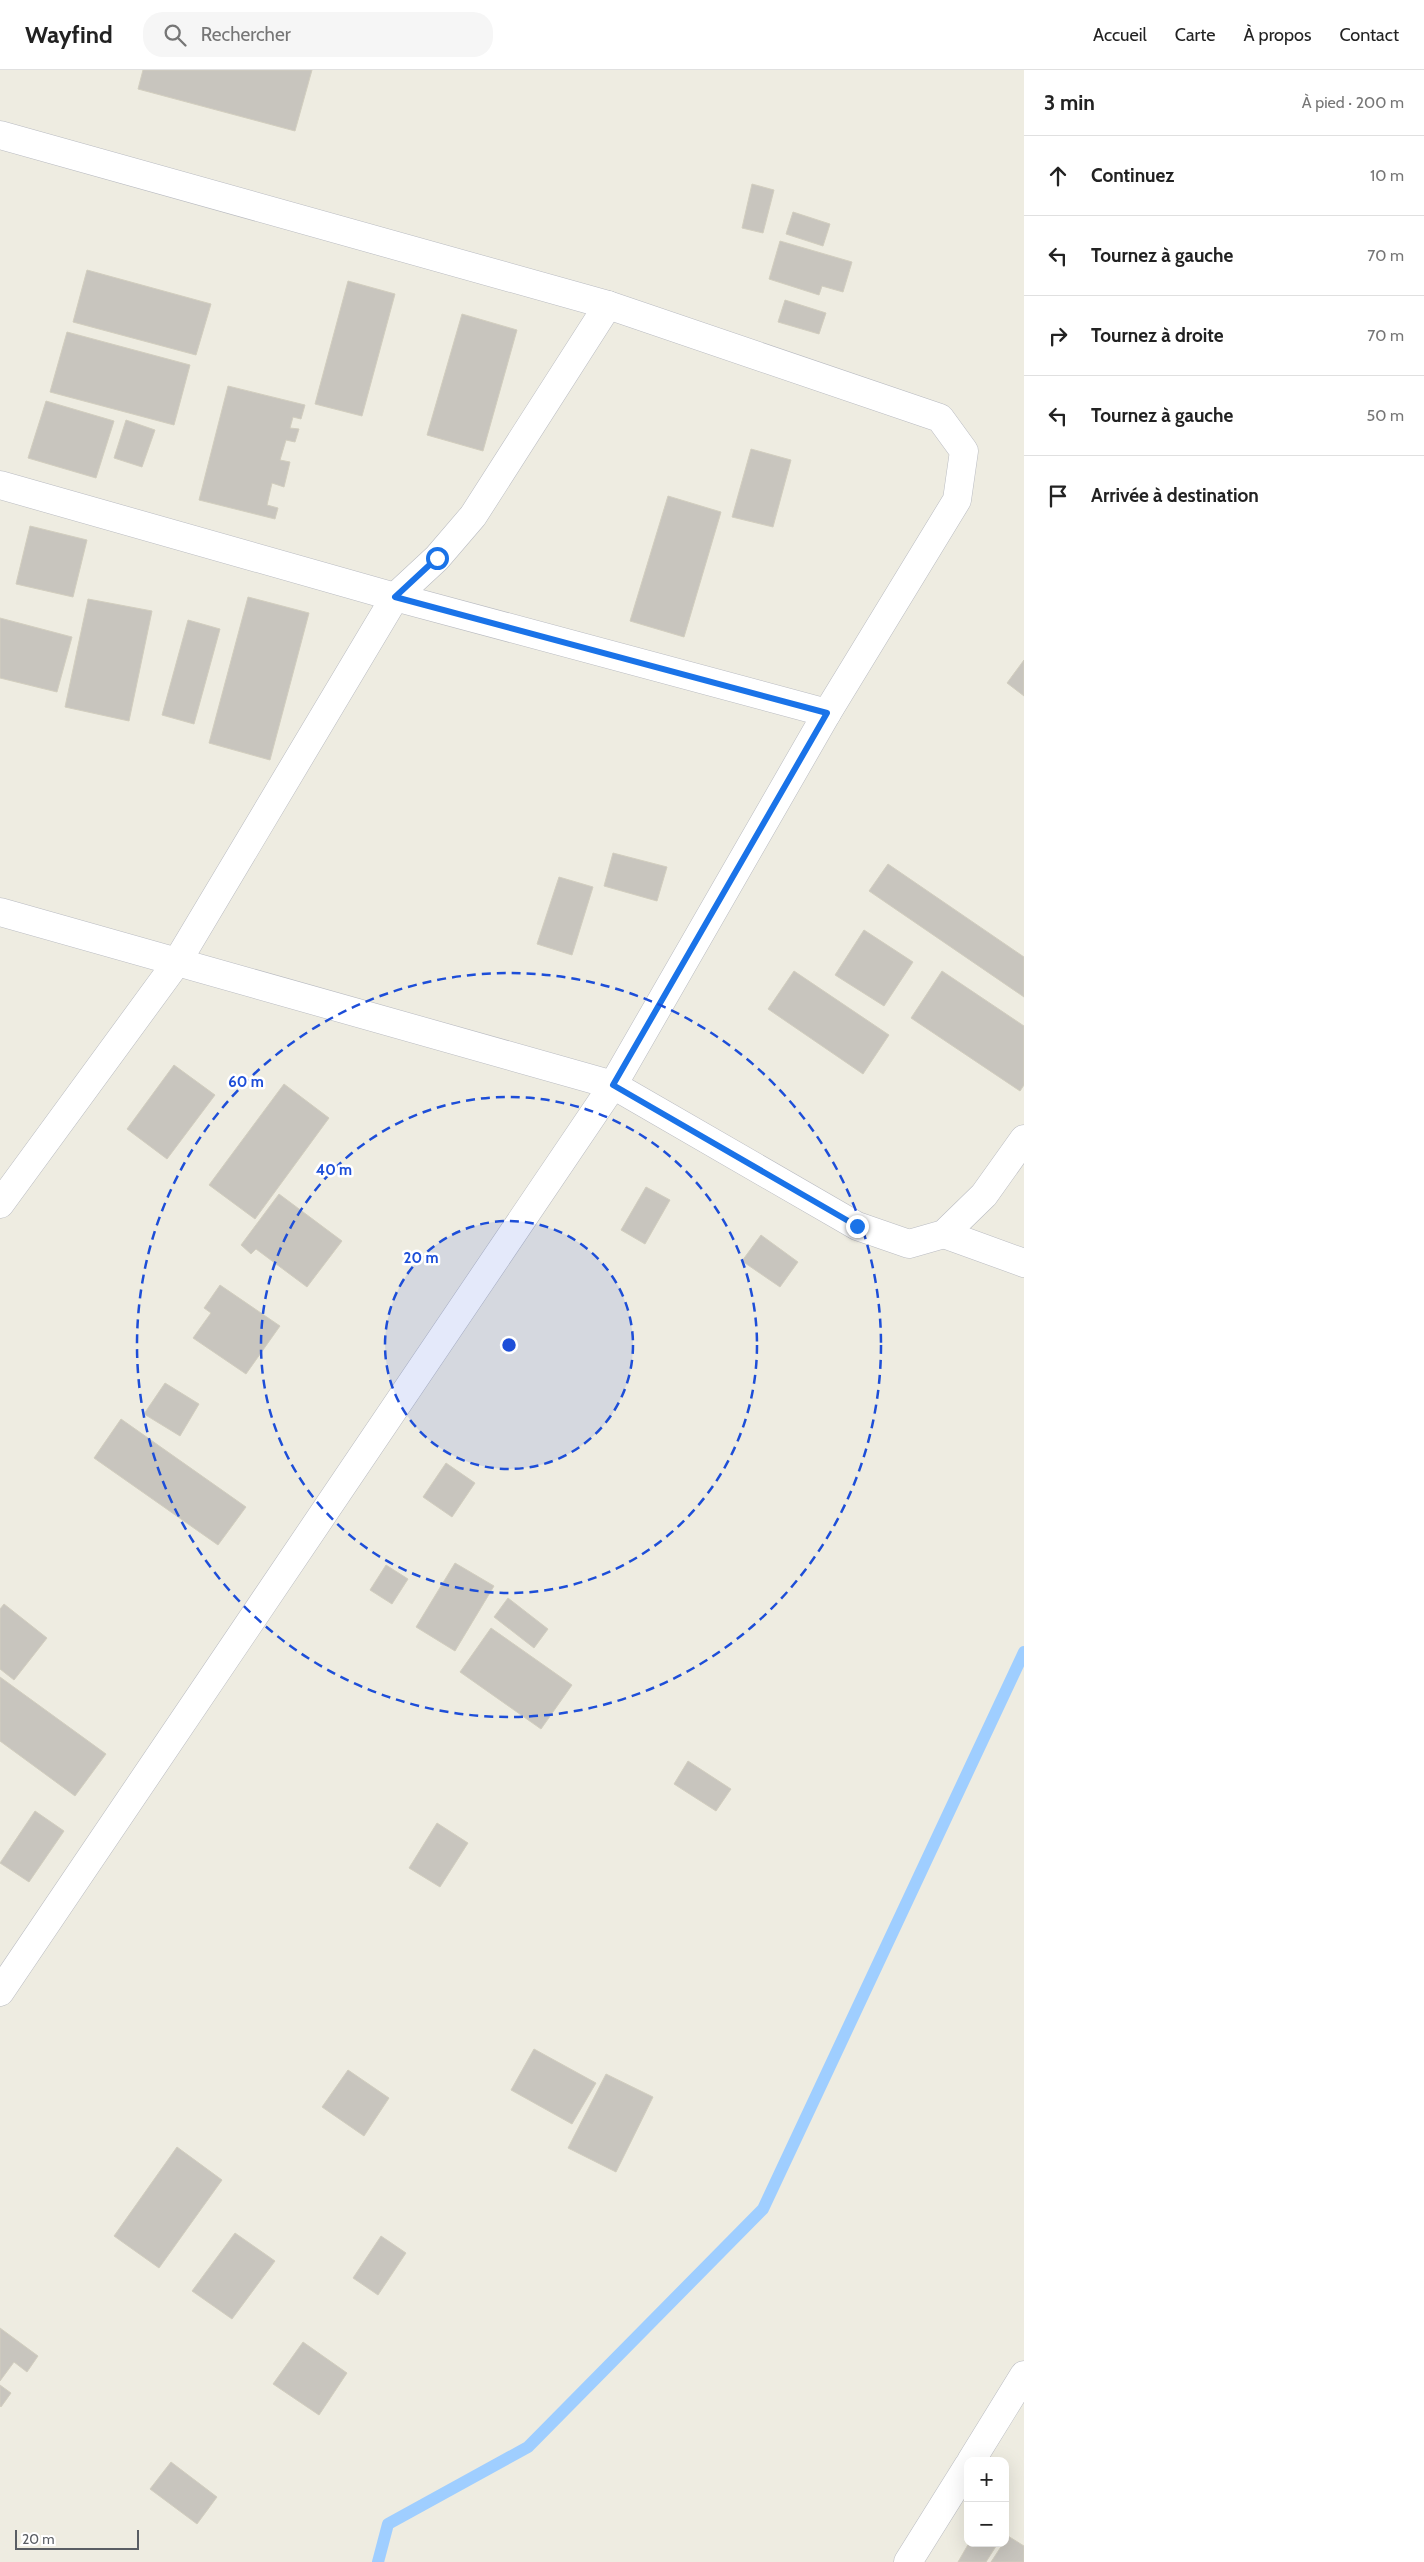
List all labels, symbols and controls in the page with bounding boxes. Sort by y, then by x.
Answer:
search box [143,12,493,57]
text: Wayfind [25,20,113,49]
icon: search [161,21,189,49]
text: Rechercher [201,23,291,46]
text: Accueil [1093,24,1147,46]
text: Carte [1175,24,1215,46]
text: À propos [1243,24,1311,46]
text: Contact [1339,24,1399,46]
text: 3 min [1044,90,1095,115]
text: À pied · 200 m [1302,93,1404,112]
icon: ahead [1044,162,1072,190]
text: Continuez [1091,164,1174,187]
text: 10 m [1370,166,1404,185]
icon: left [1044,242,1072,270]
text: Tournez à gauche [1091,244,1233,267]
text: 70 m [1367,246,1404,265]
icon: right [1044,322,1072,350]
text: Tournez à droite [1091,324,1224,347]
text: 70 m [1367,326,1404,345]
icon: left [1044,402,1072,430]
text: Tournez à gauche [1091,404,1233,427]
text: 50 m [1367,406,1404,425]
icon: arrive [1044,482,1072,510]
text: Arrivée à destination [1091,484,1259,507]
route start [426,547,449,570]
text: 60 m [228,1073,264,1091]
text: 40 m [316,1161,352,1179]
route end [846,1215,869,1238]
text: 20 m [404,1249,438,1267]
centre of rings [500,1336,518,1354]
map controls [964,2457,1009,2547]
button: + [964,2457,1009,2502]
button: − [964,2502,1009,2547]
scale bar [15,2527,139,2550]
text: 20 m [22,2530,55,2548]

